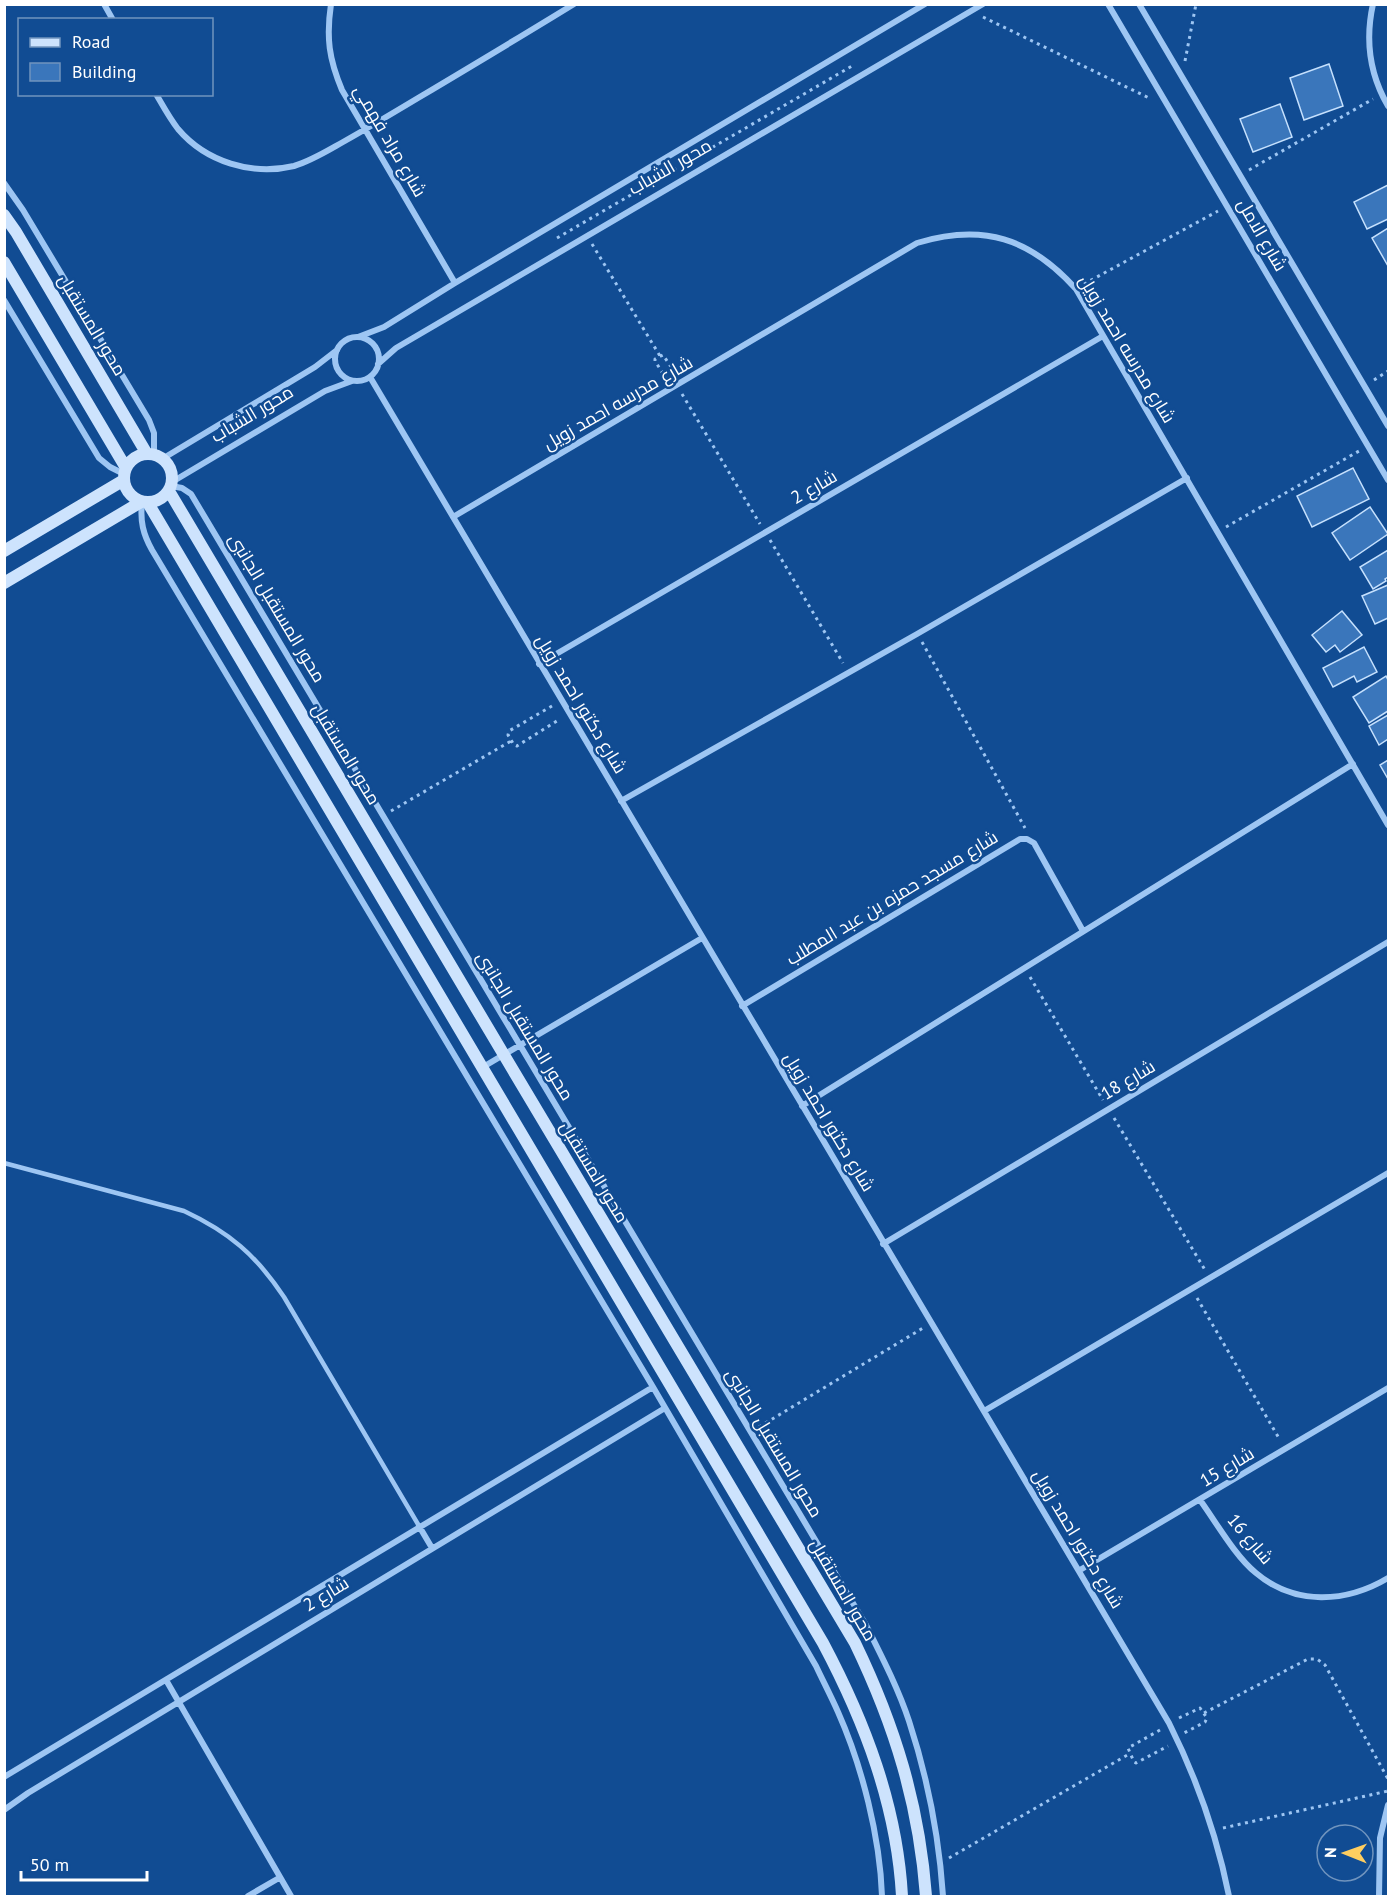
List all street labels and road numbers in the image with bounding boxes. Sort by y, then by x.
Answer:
street label: شارع مراد فهمي [346,81,432,202]
street label: محور الشباب [624,133,716,200]
street label: شارع الامل [1232,194,1292,276]
street label: محور المستقبل [53,270,132,380]
street label: شارع مدرسه احمد زويل [1073,270,1181,428]
street label: شارع مدرسه احمد زويل [539,350,697,456]
street label: محور الشباب [206,380,297,447]
street label: شارع 2 [787,464,841,510]
street label: محور المستقبل الجانبى [224,529,331,687]
street label: شارع دكتور احمد زويل [530,630,632,778]
street label: محور المستقبل [307,699,386,809]
street label: شارع مسجد حمزه بن عبد المطلب [782,825,1002,971]
street label: محور المستقبل الجانبى [472,947,579,1105]
street label: شارع دكتور احمد زويل [778,1048,880,1196]
street label: شارع 18 [1096,1054,1160,1106]
street label: محور المستقبل [555,1117,634,1227]
street label: محور المستقبل الجانبى [721,1364,828,1522]
street label: شارع 15 [1195,1441,1259,1493]
street label: شارع دكتور احمد زويل [1027,1465,1129,1613]
street label: شارع 16 [1222,1509,1278,1569]
street label: محور المستقبل [805,1534,882,1645]
street label: شارع 2 [299,1571,353,1617]

